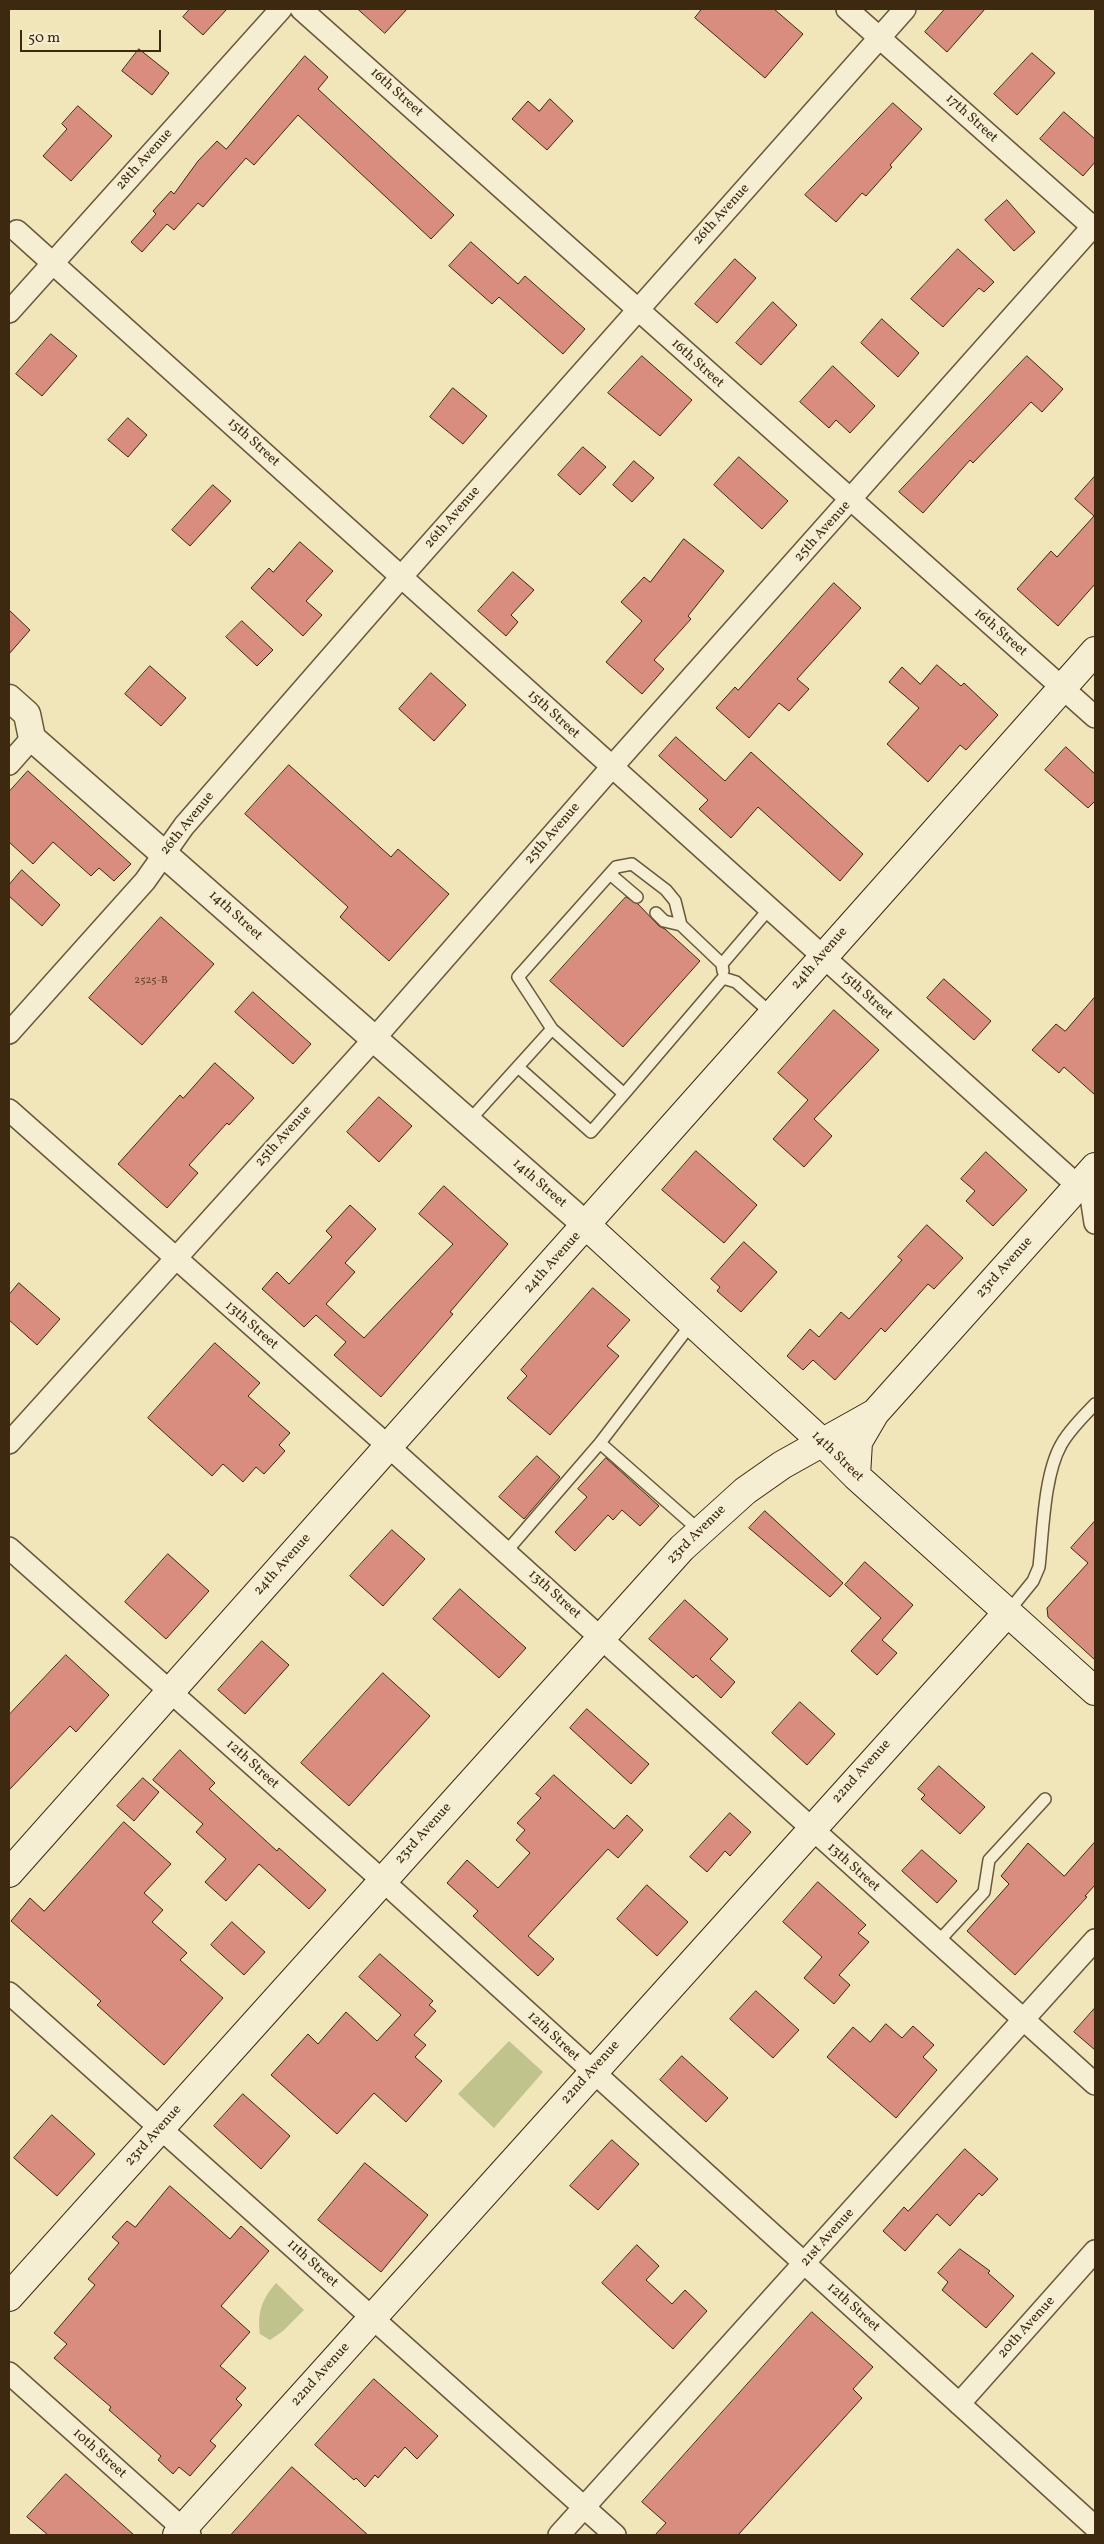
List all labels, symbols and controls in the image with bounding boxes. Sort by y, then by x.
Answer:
scale bar [22,20,164,52]
text: 50 m [28,28,60,49]
street label: 16th Street [366,65,426,121]
street label: 17th Street [941,91,1001,147]
street label: 28th Avenue [113,126,177,194]
street label: 26th Avenue [690,181,754,249]
street label: 16th Street [667,336,727,392]
street label: 15th Street [223,415,283,471]
street label: 26th Avenue [422,484,484,552]
street label: 25th Avenue [791,498,855,566]
street label: 16th Street [970,605,1030,661]
street label: 15th Street [523,687,583,743]
street label: 26th Avenue [157,789,219,859]
street label: 25th Avenue [522,800,584,868]
street label: 14th Street [205,887,265,945]
street label: 24th Avenue [788,924,852,994]
street label: 15th Street [836,968,896,1024]
house number: 2525-B [134,974,168,988]
street label: 25th Avenue [252,1103,316,1171]
street label: 14th Street [508,1156,570,1212]
street label: 24th Avenue [521,1229,585,1297]
street label: 23rd Avenue [973,1234,1037,1302]
street label: 13th Street [221,1298,281,1354]
street label: 14th Street [807,1428,867,1486]
street label: 23rd Avenue [664,1502,730,1568]
street label: 24th Avenue [251,1531,315,1599]
street label: 13th Street [524,1567,584,1623]
street label: 12th Street [222,1737,282,1793]
street label: 22nd Avenue [829,1737,895,1807]
street label: 23rd Avenue [392,1800,456,1868]
street label: 13th Street [823,1840,883,1896]
street label: 12th Street [523,2008,583,2066]
street label: 22nd Avenue [558,2038,624,2108]
street label: 23rd Avenue [122,2102,186,2170]
street label: 21st Avenue [798,2205,858,2271]
street label: 11th Street [283,2236,341,2292]
street label: 12th Street [823,2280,883,2336]
street label: 20th Avenue [995,2294,1059,2362]
street label: 22nd Avenue [288,2340,354,2410]
street label: 10th Street [69,2425,129,2483]

